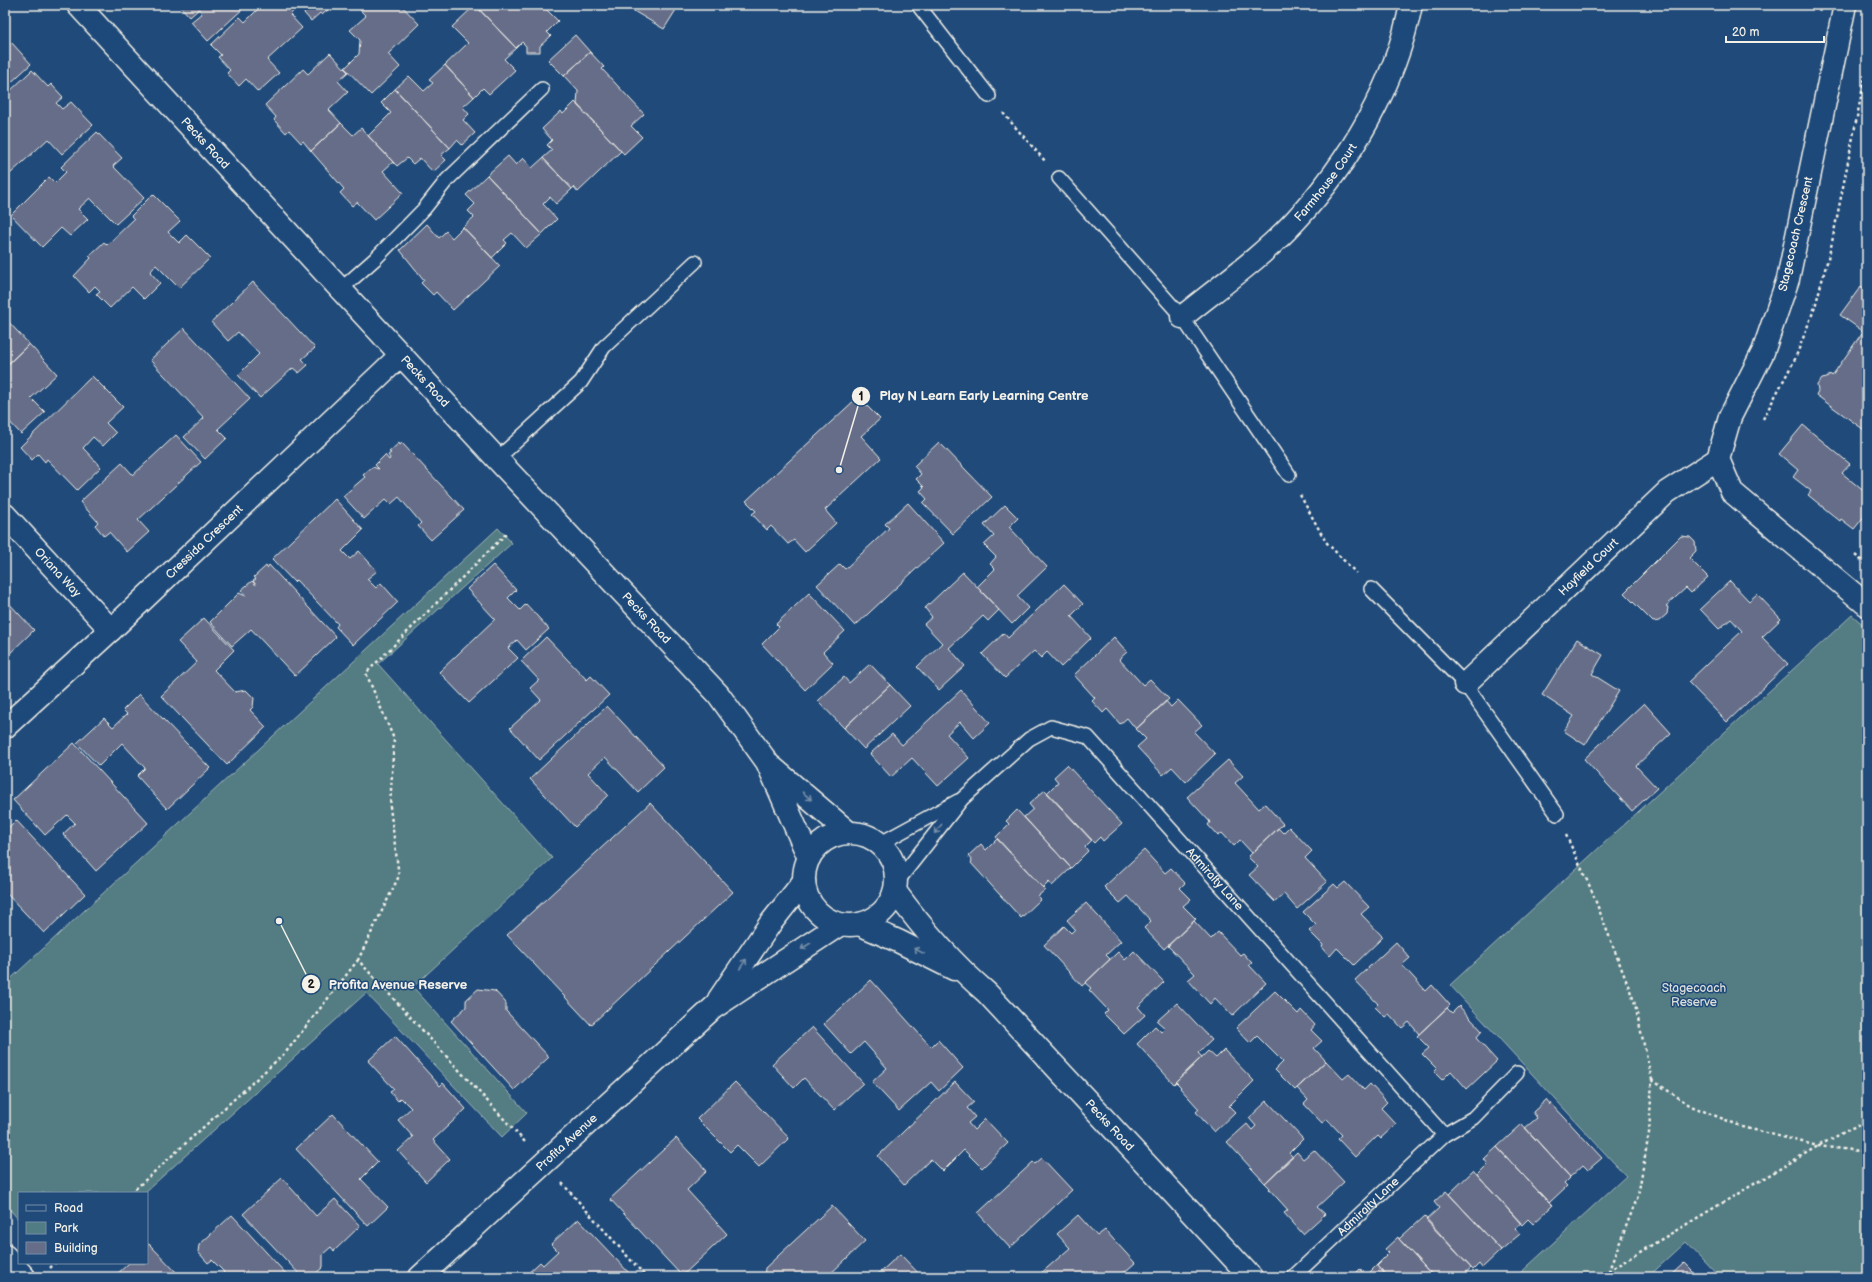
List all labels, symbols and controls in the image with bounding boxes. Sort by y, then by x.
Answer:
scale bar [1726,18,1824,44]
text: 20 m [1732,25,1759,40]
street label: Pecks Road [178,114,233,172]
street label: Farmhouse Court [1291,140,1360,224]
street label: Stagecoach Crescent [1775,175,1817,293]
street label: Pecks Road [398,352,453,410]
callout: Play N Learn Early Learning Centre [851,383,1097,408]
text: Play N Learn Early Learning Centre [879,388,1089,404]
text: 1 [858,389,864,404]
street label: Cressida Crescent [162,501,246,582]
street label: Hayfield Court [1555,535,1621,599]
street label: Oriana Way [31,544,85,601]
street label: Pecks Road [619,589,674,647]
one-way arrow [802,792,812,801]
one-way arrow [933,824,942,835]
street label: Admiralty Lane [1183,844,1247,913]
one-way arrow [801,941,812,950]
one-way arrow [913,947,925,954]
one-way arrow [739,958,747,970]
callout: Profita Avenue Reserve [301,972,475,997]
text: 2 [307,977,315,992]
text: Profita Avenue Reserve [329,977,468,993]
park label: Stagecoach Reserve [1662,981,1727,1010]
street label: Pecks Road [1082,1096,1137,1154]
street label: Profita Avenue [533,1111,600,1174]
street label: Admiralty Lane [1334,1174,1402,1239]
legend [18,1192,148,1264]
text: Road [54,1201,83,1216]
text: Park [54,1221,78,1236]
text: Building [54,1241,98,1256]

